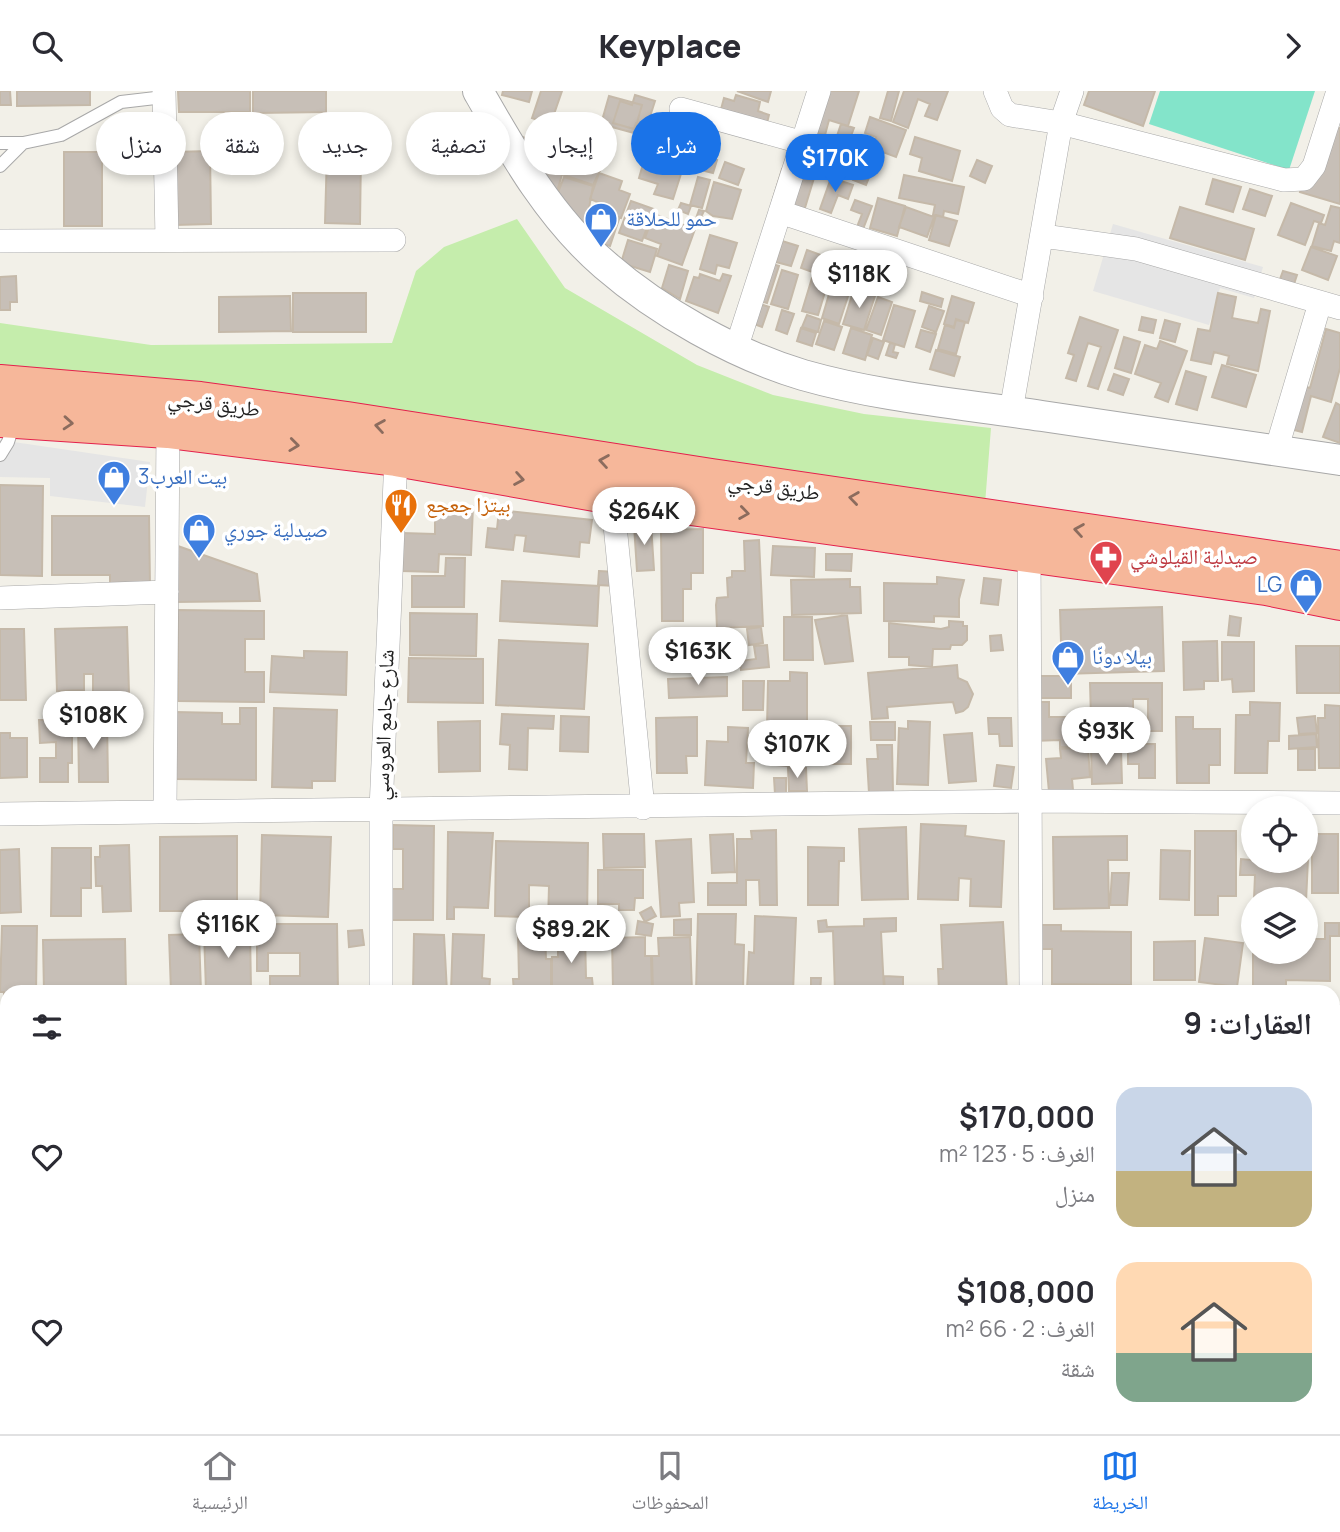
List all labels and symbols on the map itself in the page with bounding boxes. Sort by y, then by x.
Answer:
pin: $170K [786,134,884,194]
shop icon: حمو للحلاقة [582,200,620,249]
place label: حمو للحلاقة [626,204,717,232]
pin: $118K [810,251,908,310]
street label: طريق قرجي [166,383,262,426]
one-way arrow [63,415,74,430]
one-way arrow [374,419,385,434]
one-way arrow [289,437,300,452]
one-way arrow [598,454,610,469]
shop icon: بيت العرب3 [95,458,133,507]
place label: بيت العرب3 [138,462,227,490]
street label: طريق قرجي [726,466,822,510]
one-way arrow [513,471,525,486]
restaurant icon: بيتزا جعجع [382,486,420,535]
pin: $264K [595,487,693,547]
place label: بيتزا جعجع [426,490,511,518]
one-way arrow [848,491,859,506]
one-way arrow [738,505,750,520]
shop icon: صيدلية جوري [180,511,218,560]
place label: صيدلية جوري [224,515,328,546]
one-way arrow [1073,523,1085,538]
pharmacy icon: صيدلية القيلوشي [1087,538,1125,587]
place label: صيدلية القيلوشي [1130,542,1258,573]
shop icon: LG [1287,566,1325,615]
place label: LG [1257,570,1282,598]
pin: $163K [649,627,747,687]
shop icon: بيلا دونّا [1049,638,1087,687]
place label: بيلا دونّا [1092,642,1152,670]
street label: شارع جامع العروسي [366,649,403,801]
pin: $108K [44,691,142,751]
pin: $93K [1065,707,1147,767]
pin: $107K [748,721,846,780]
pin: $116K [179,901,277,960]
pin: $89.2K [514,905,628,965]

